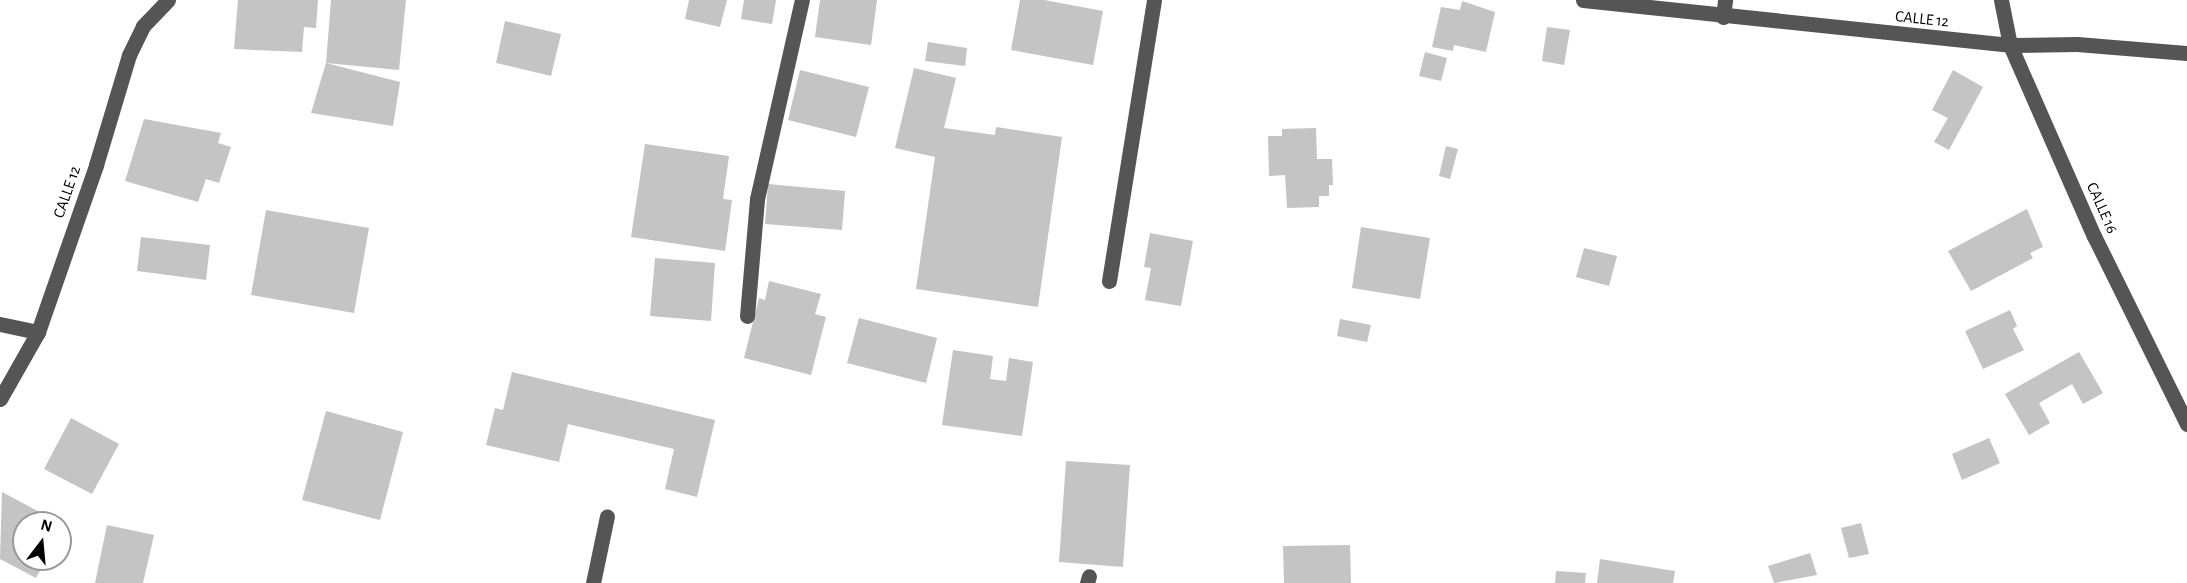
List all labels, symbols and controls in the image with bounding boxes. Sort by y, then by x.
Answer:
street label: CALLE 12 [1894,7,1950,31]
street label: CALLE 12 [49,163,85,221]
street label: CALLE 16 [2082,179,2122,237]
north arrow [12,511,72,571]
text: N [39,516,54,535]

